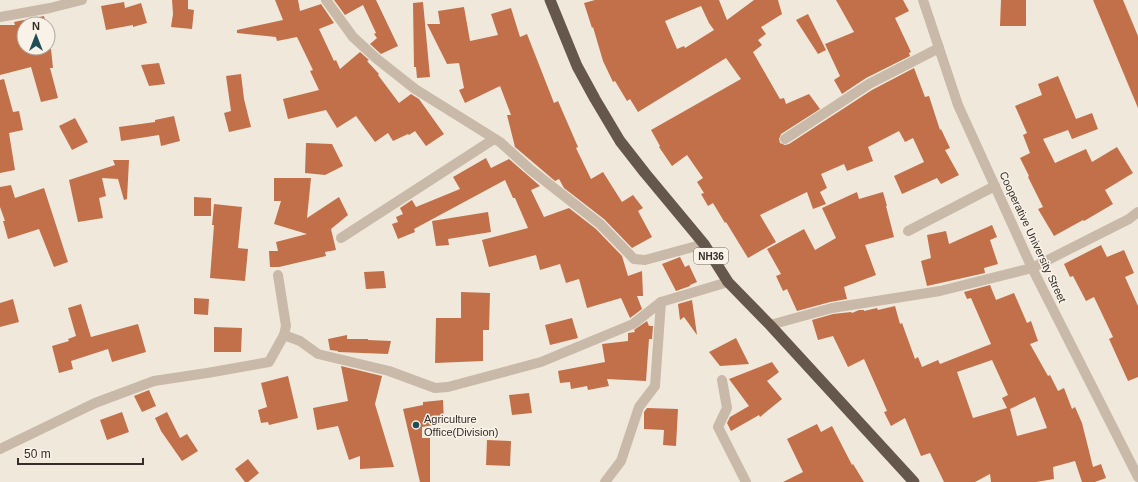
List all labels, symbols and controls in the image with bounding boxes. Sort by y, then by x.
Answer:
north arrow [16,16,56,56]
text: N [32,20,40,32]
street label: Cooperative University Street [997,170,1069,304]
road number: NH36 [694,248,728,264]
place label: Agriculture Office(Division) [424,413,498,438]
marker: Agriculture Office(Division) [411,420,421,430]
scale bar [18,440,143,466]
text: 50 m [24,447,51,461]

